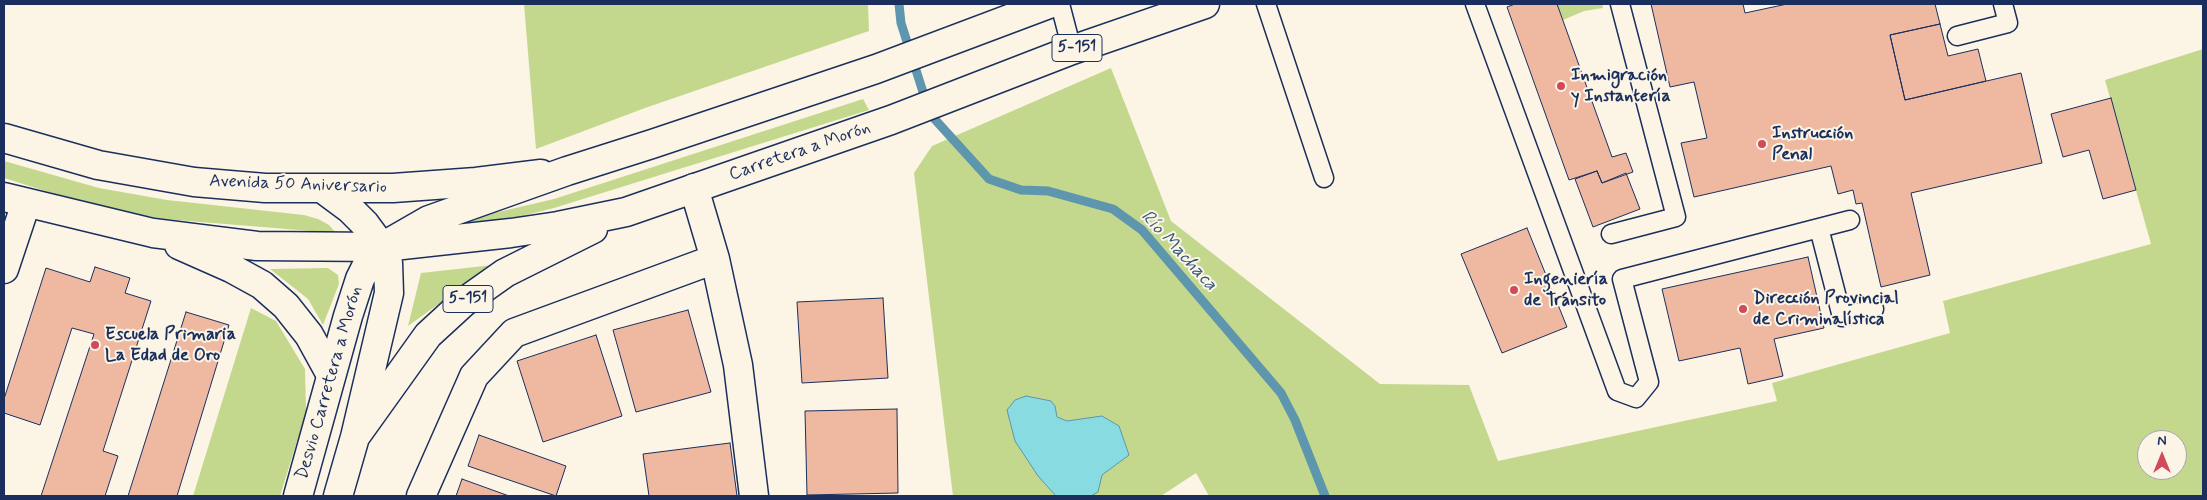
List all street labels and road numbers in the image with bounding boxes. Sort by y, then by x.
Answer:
road number: 5-151 [1052,34,1102,62]
street label: Carretera a Morón [726,118,874,186]
street label: Avenida 50 Aniversario [209,171,387,199]
street label: Desvio Carretera a Morón [292,284,368,482]
road number: 5-151 [443,286,493,312]

